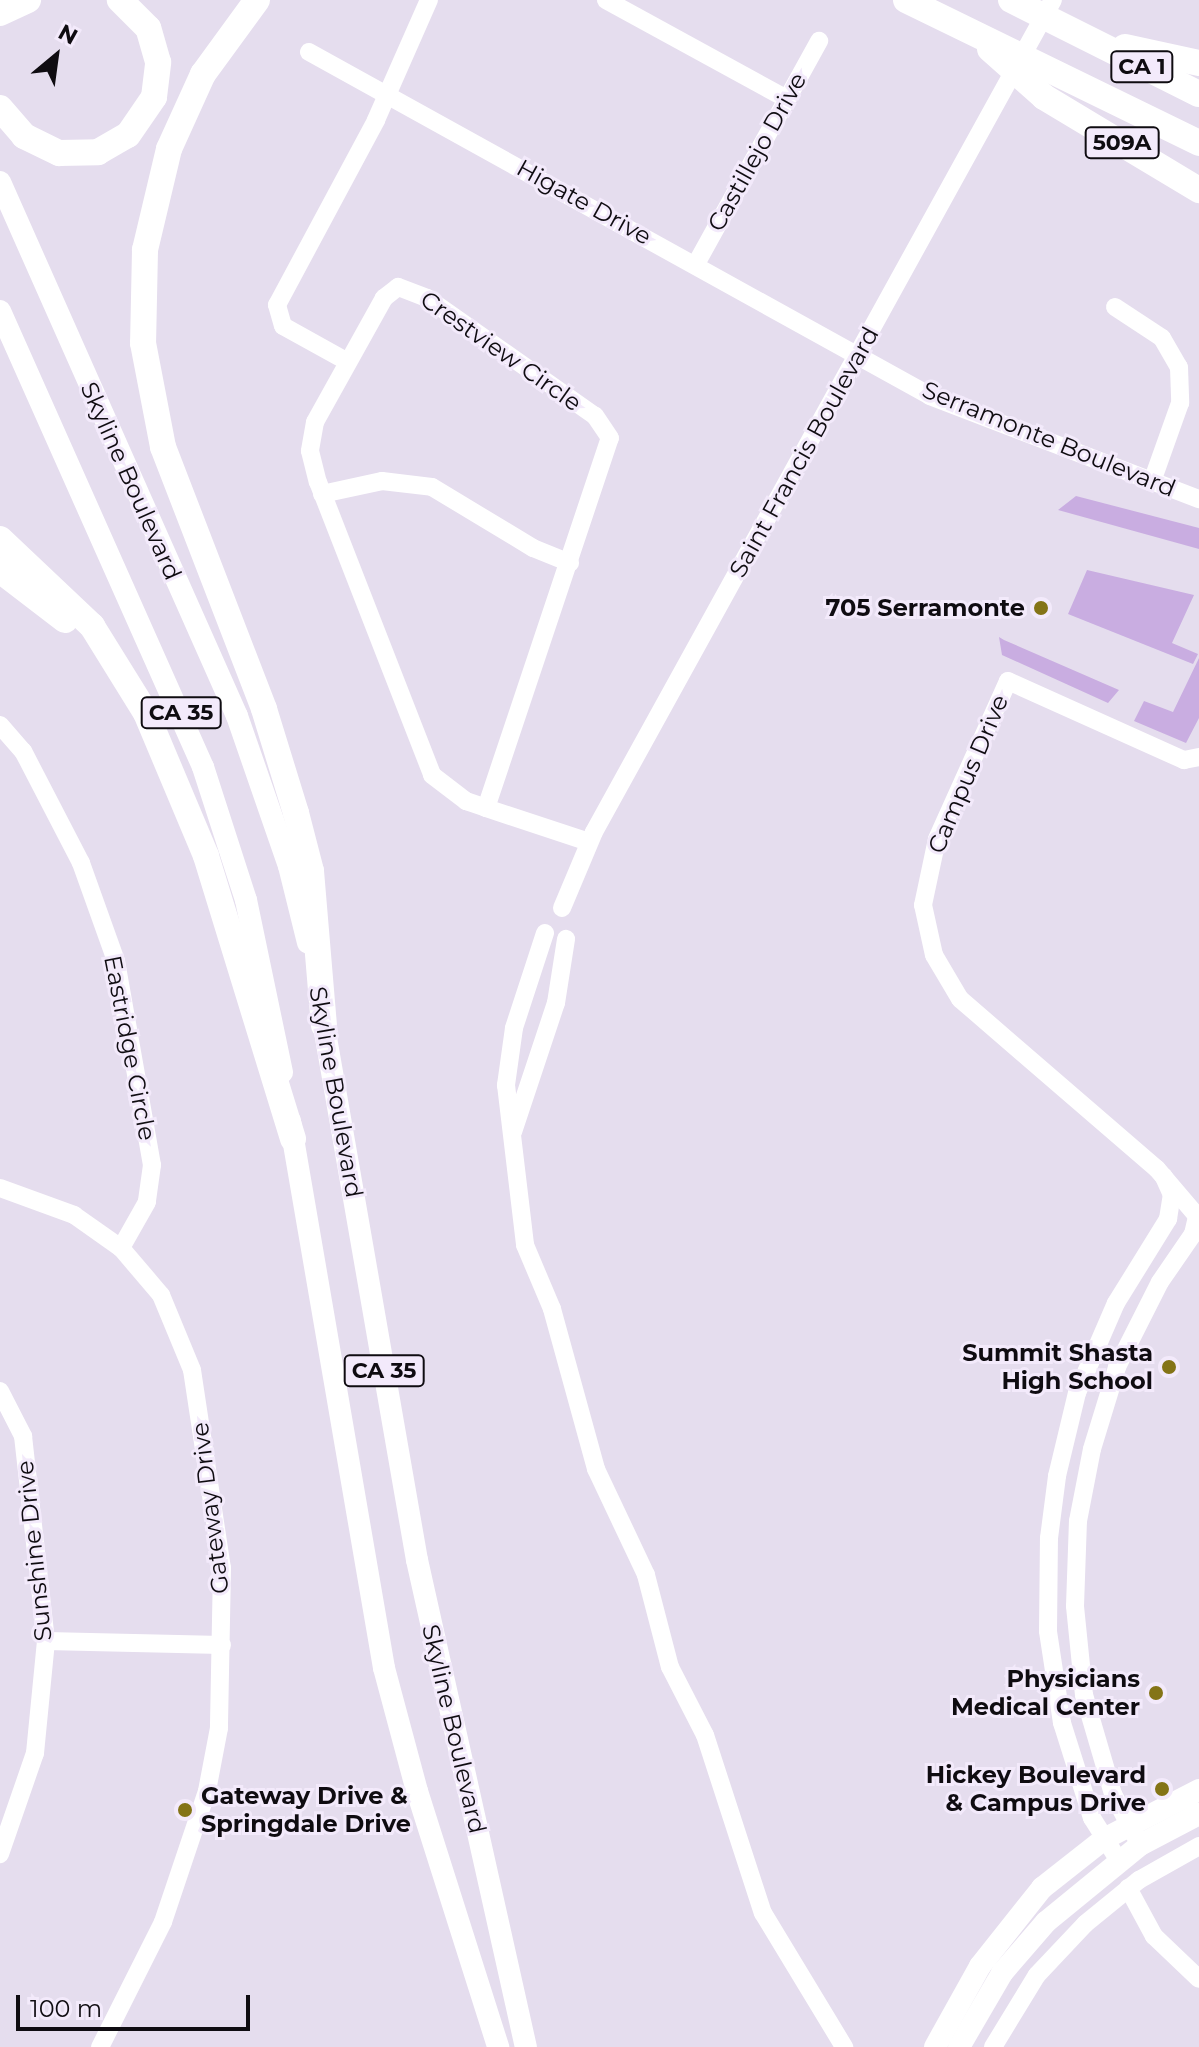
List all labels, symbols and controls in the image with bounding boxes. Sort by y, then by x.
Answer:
north arrow [16,16,96,96]
text: N [54,18,82,51]
road number: CA 1 [1110,49,1174,85]
street label: Castillejo Drive [702,68,812,236]
road number: 509A [1084,125,1160,161]
street label: Higate Drive [512,153,656,251]
street label: Crestview Circle [415,285,587,417]
street label: Saint Francis Boulevard [723,322,885,582]
street label: Serramonte Boulevard [918,375,1180,503]
street label: Skyline Boulevard [74,378,188,584]
place label: 705 Serramonte [826,594,1025,622]
marker: 705 Serramonte [1032,599,1050,617]
street label: Campus Drive [922,690,1014,858]
road number: CA 35 [139,695,223,731]
street label: Eastridge Circle [98,953,162,1143]
street label: Skyline Boulevard [303,984,369,1200]
place label: Summit Shasta High School [962,1339,1153,1395]
road number: CA 35 [342,1353,426,1389]
marker: Summit Shasta High School [1160,1358,1178,1376]
street label: Gateway Drive [185,1421,235,1595]
street label: Sunshine Drive [10,1459,58,1643]
street label: Skyline Boulevard [416,1622,492,1836]
place label: Physicians Medical Center [951,1665,1140,1721]
marker: Physicians Medical Center [1147,1684,1165,1702]
place label: Hickey Boulevard & Campus Drive [926,1761,1146,1817]
marker: Hickey Boulevard & Campus Drive [1153,1780,1171,1798]
place label: Gateway Drive & Springdale Drive [201,1782,411,1838]
marker: Gateway Drive & Springdale Drive [176,1801,194,1819]
scale bar [20,1979,254,2029]
text: 100 m [30,1994,102,2023]

